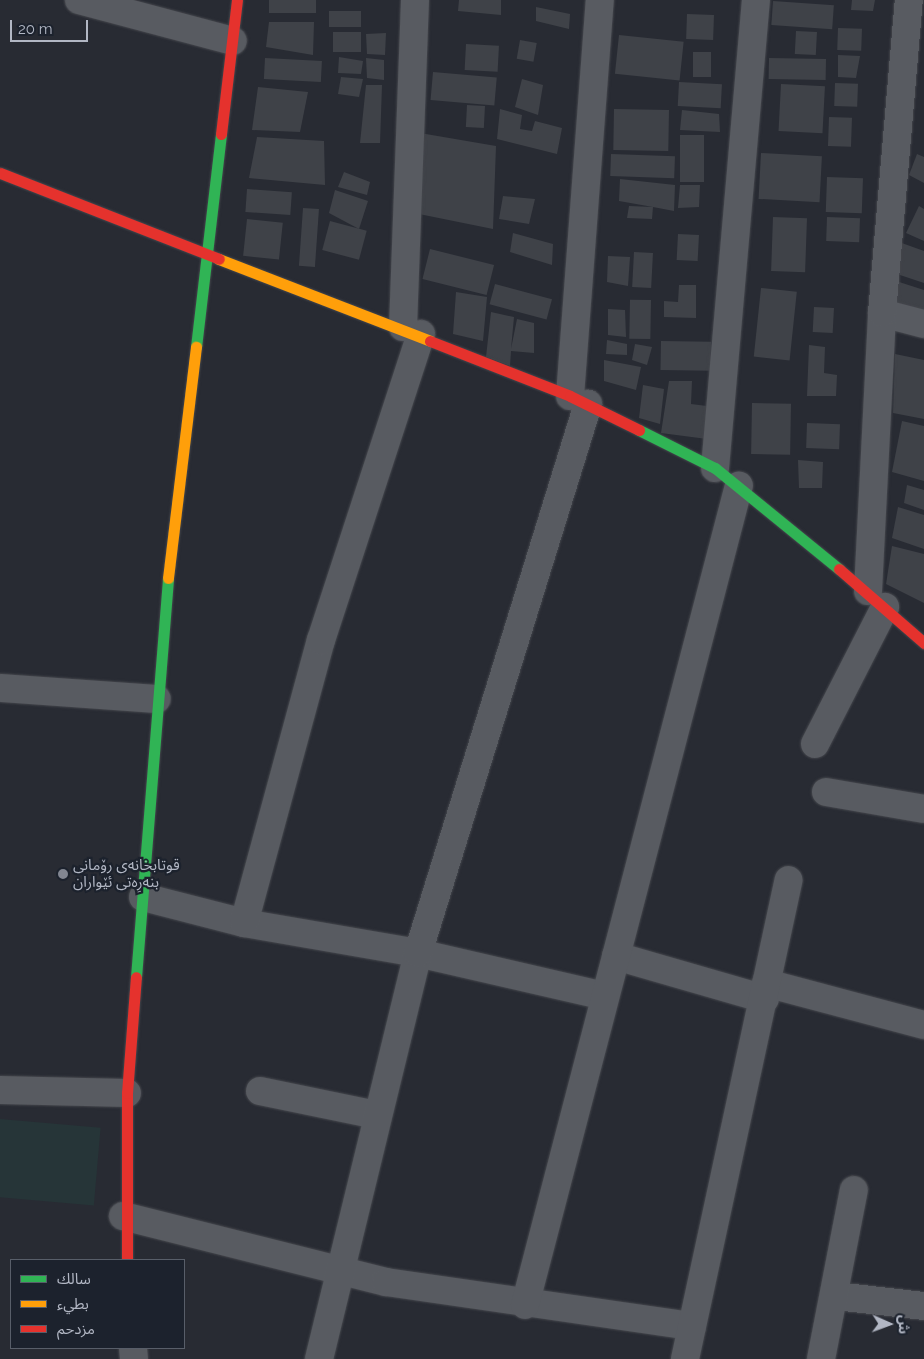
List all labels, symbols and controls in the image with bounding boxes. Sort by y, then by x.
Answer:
scale bar [12,10,90,42]
text: 20 m [18,20,53,38]
place label: قوتابخانەی رۆمانی بنەرِەتی ئێواران [73,856,180,891]
marker: قوتابخانەی رۆمانی بنەرِەتی ئێواران [57,868,69,880]
legend [10,1259,185,1349]
text: سالك [57,1270,91,1288]
text: بطيء [57,1295,89,1313]
north arrow [864,1299,914,1349]
text: ش [896,1315,912,1334]
text: مزدحم [57,1320,95,1338]

